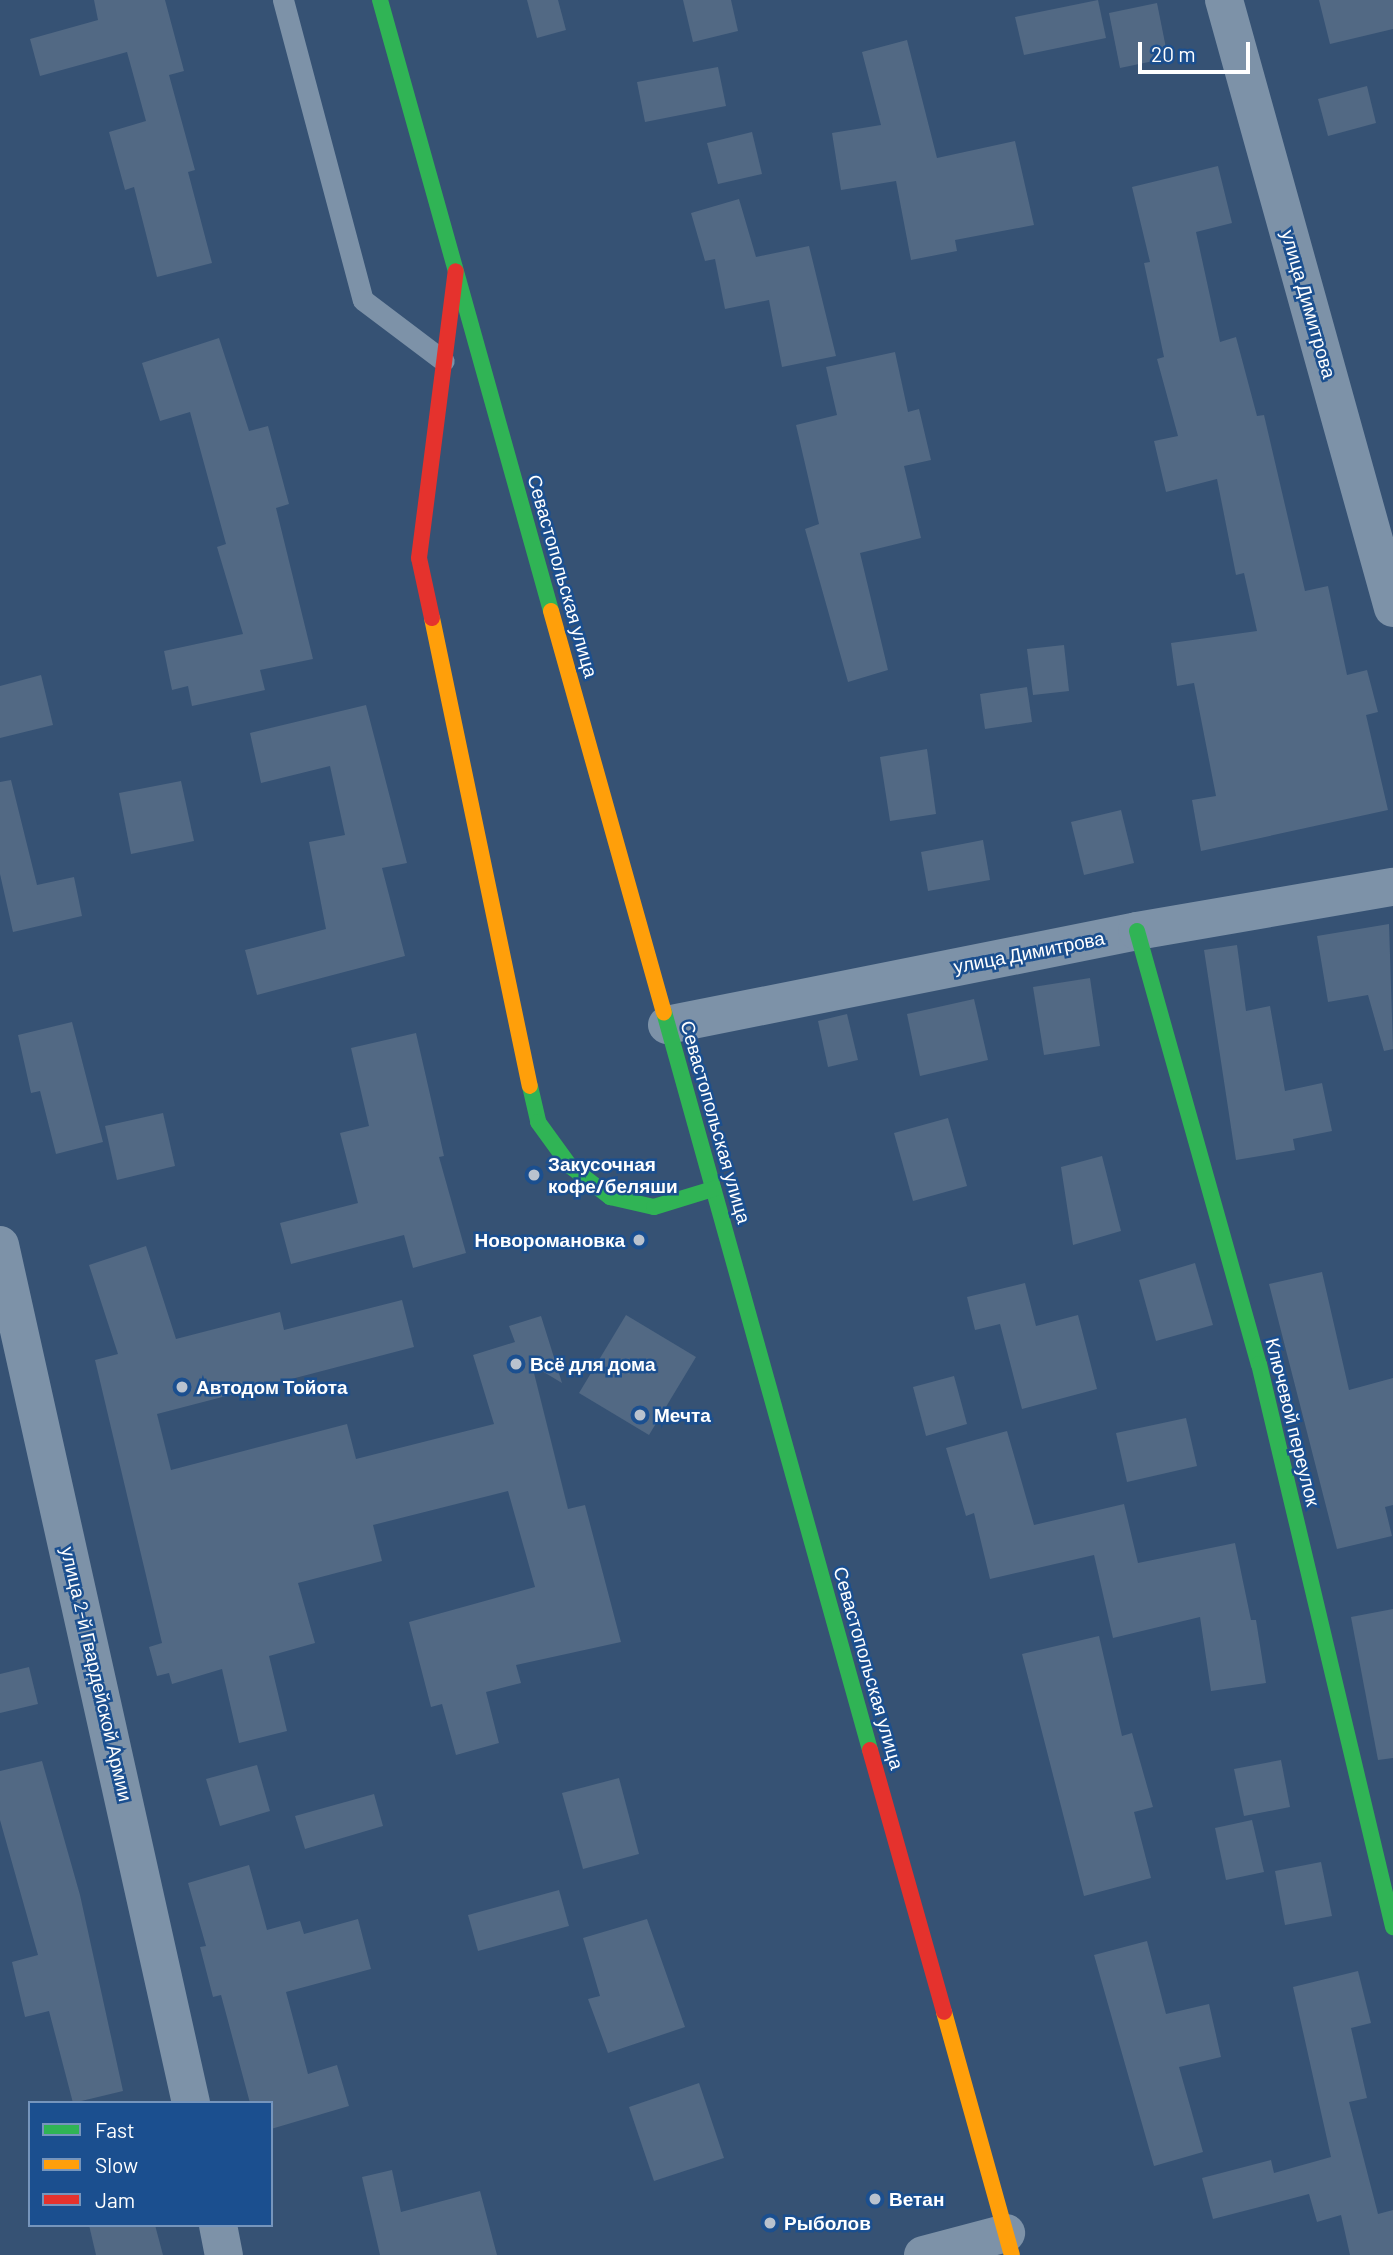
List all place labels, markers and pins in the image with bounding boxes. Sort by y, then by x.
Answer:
place label: Закусочная кофе/беляши [548,1153,678,1197]
marker: Закусочная кофе/беляши [526,1167,542,1183]
place label: Новоромановка [474,1229,625,1251]
marker: Новоромановка [631,1232,647,1248]
place label: Всё для дома [530,1353,655,1375]
marker: Всё для дома [508,1356,524,1372]
place label: Автодом Тойота [196,1376,348,1398]
marker: Автодом Тойота [174,1379,190,1395]
place label: Мечта [654,1404,711,1426]
marker: Мечта [632,1407,648,1423]
place label: Ветан [889,2188,944,2210]
marker: Ветан [867,2191,883,2207]
place label: Рыболов [784,2212,871,2234]
marker: Рыболов [762,2215,778,2231]

